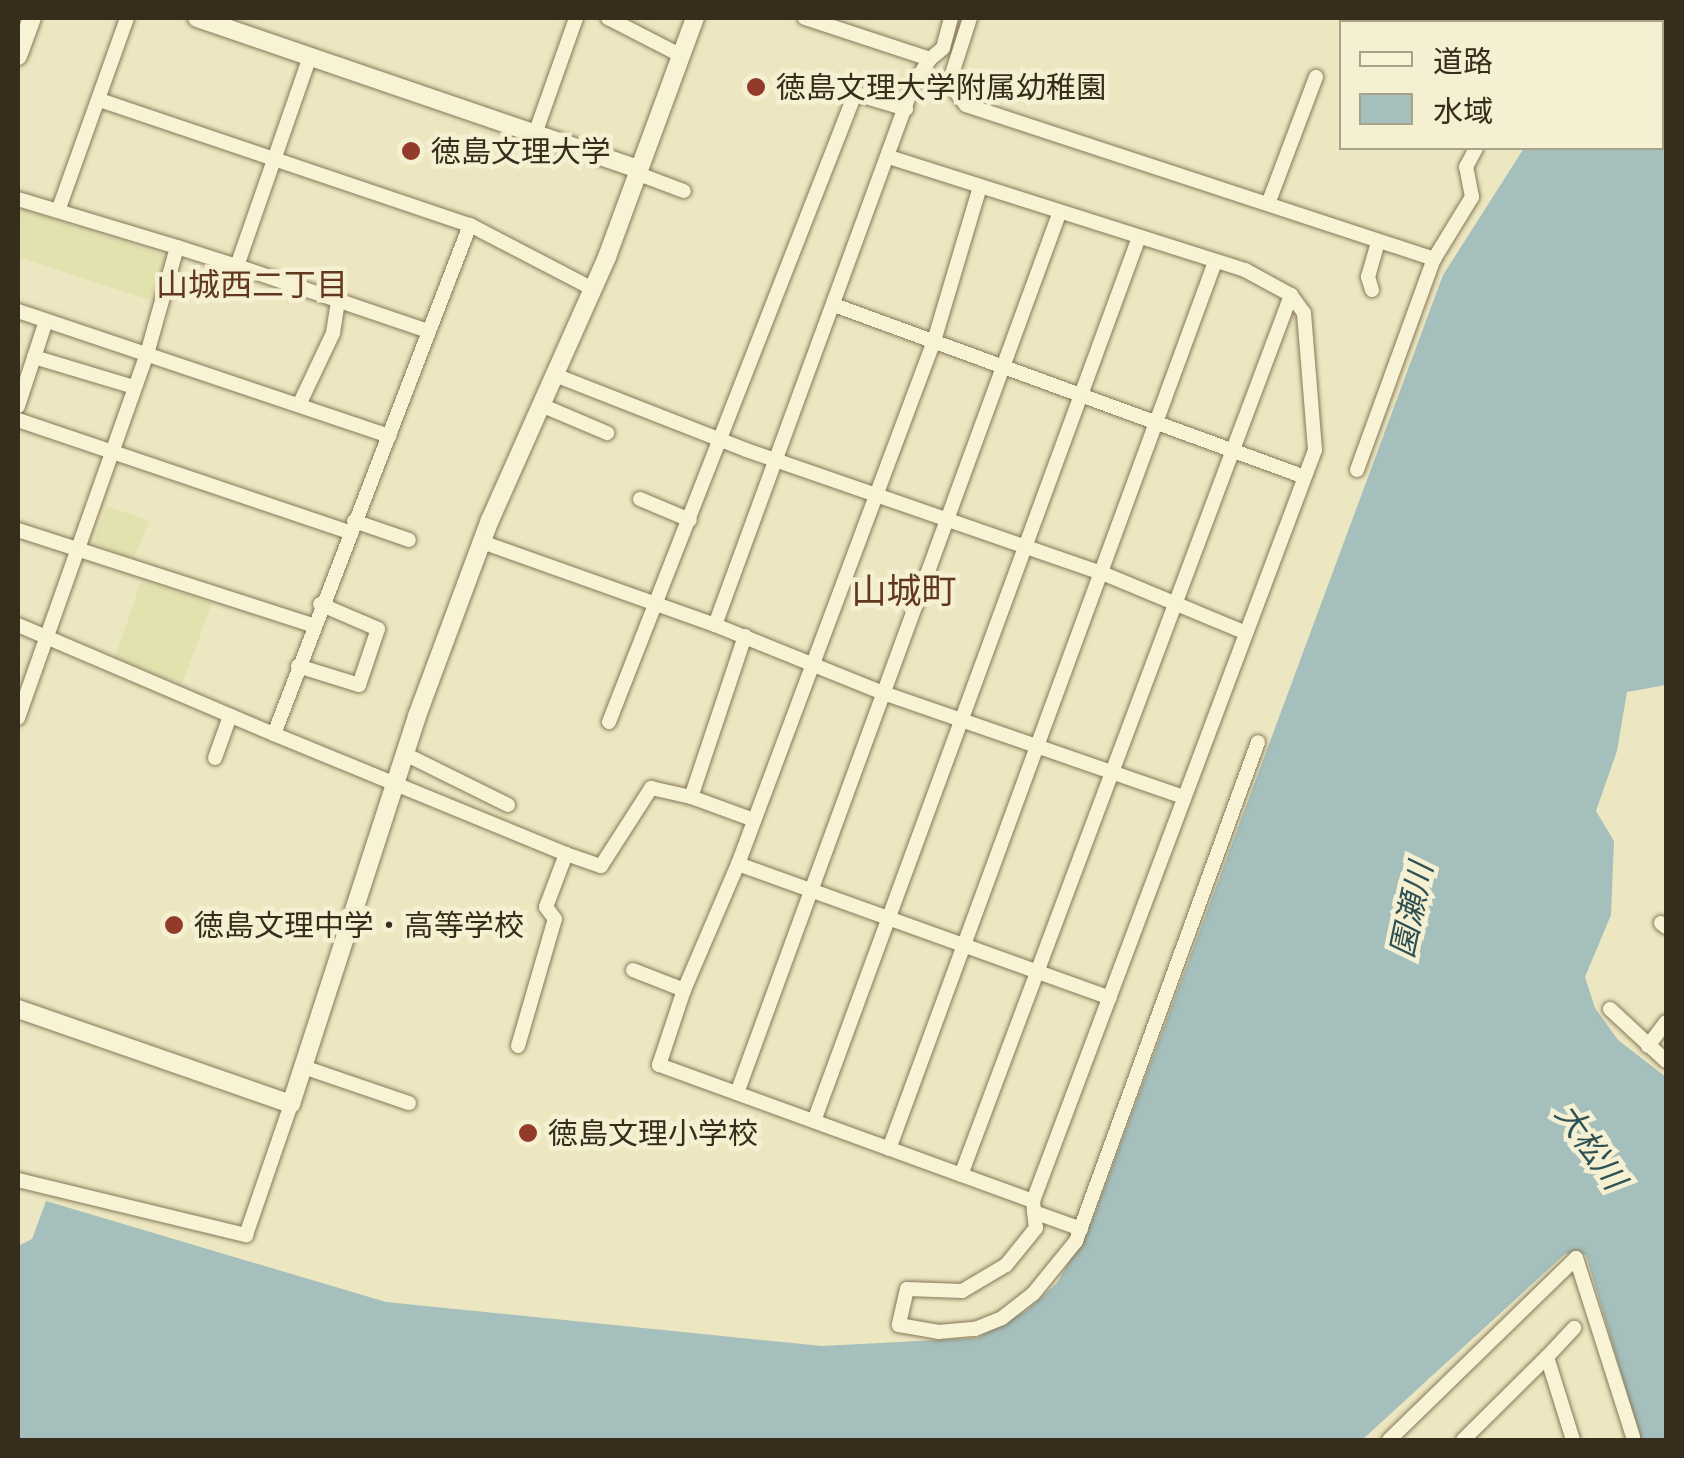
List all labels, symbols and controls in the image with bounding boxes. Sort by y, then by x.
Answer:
legend [1339,20,1664,150]
text: 道路 [1433,40,1493,81]
place label: 徳島文理大学附属幼稚園 [776,69,1106,105]
marker: 徳島文理大学附属幼稚園 [745,76,767,98]
text: 水域 [1433,90,1493,131]
place label: 徳島文理大学 [431,133,611,169]
marker: 徳島文理大学 [400,140,422,162]
district label: 山城西二丁目 [156,265,348,303]
district label: 山城町 [852,569,956,611]
water label: 園瀬川 [1382,859,1440,961]
place label: 徳島文理中学・高等学校 [194,907,524,943]
marker: 徳島文理中学・高等学校 [163,914,185,936]
water label: 大松川 [1548,1096,1634,1196]
place label: 徳島文理小学校 [548,1115,758,1151]
marker: 徳島文理小学校 [517,1122,539,1144]

